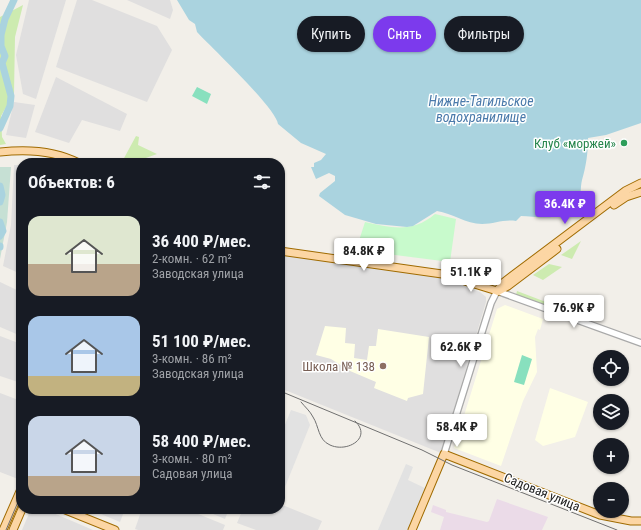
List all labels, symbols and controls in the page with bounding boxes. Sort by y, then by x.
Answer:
chip: Купить [297,16,365,52]
chip: Снять [373,16,436,52]
chip: Фильтры [444,16,524,52]
water label: Нижне-Тагильское водохранилище [428,93,534,125]
place label: Клуб «моржей» [534,136,616,151]
marker: Клуб «моржей» [619,138,629,148]
icon: filters [251,171,273,193]
text: Объектов: 6 [28,172,115,192]
pin: 36.4K ₽ [528,191,602,225]
text: 36.4K ₽ [544,196,586,211]
text: 36 400 ₽/мес. [152,231,251,251]
icon: home [60,232,108,280]
pin: 84.8K ₽ [327,238,401,272]
text: 84.8K ₽ [343,243,385,258]
text: 2-комн. · 62 m² [152,251,232,266]
pin: 51.1K ₽ [434,259,508,293]
text: 51.1K ₽ [450,264,492,279]
text: Заводская улица [152,266,244,281]
pin: 76.9K ₽ [537,295,611,329]
text: 76.9K ₽ [553,300,595,315]
text: 51 100 ₽/мес. [152,331,251,351]
icon: home [60,332,108,380]
pin: 62.6K ₽ [424,334,498,368]
text: 62.6K ₽ [440,339,482,354]
map controls [593,350,629,518]
button: locate [593,350,629,386]
text: 3-комн. · 86 m² [152,351,232,366]
place label: Школа № 138 [302,359,375,374]
marker: Школа № 138 [378,361,388,371]
text: Заводская улица [152,366,244,381]
button: layers [593,394,629,430]
pin: 58.4K ₽ [420,414,494,448]
text: 58.4K ₽ [436,419,478,434]
text: 58 400 ₽/мес. [152,431,251,451]
icon: home [60,432,108,480]
button: + [593,438,629,474]
text: 3-комн. · 80 m² [152,451,232,466]
text: Садовая улица [152,466,233,481]
street label: Садовая улица [502,470,582,514]
button: − [593,482,629,518]

